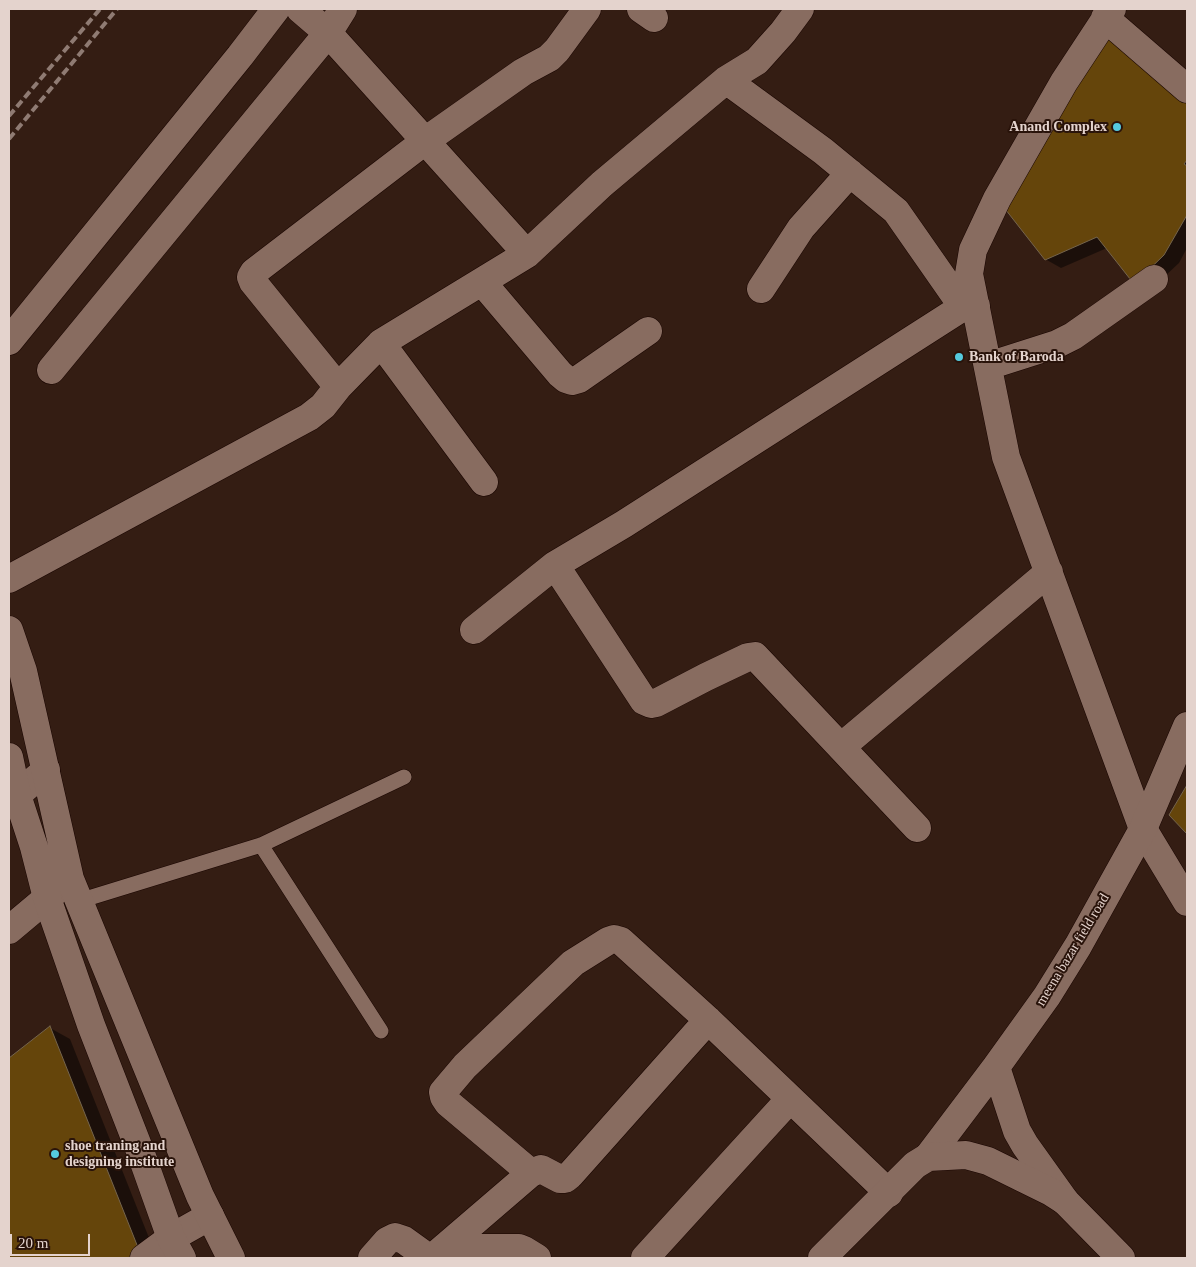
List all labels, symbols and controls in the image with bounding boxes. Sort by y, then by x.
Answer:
place label: Anand Complex [1009,119,1107,135]
marker: Anand Complex [1111,121,1123,133]
place label: Bank of Baroda [969,349,1064,365]
marker: Bank of Baroda [953,351,965,363]
street label: meena bazar field road [1033,891,1113,1009]
place label: shoe traning and designing institute [65,1138,174,1170]
marker: shoe traning and designing institute [49,1148,61,1160]
scale bar [12,1224,92,1256]
text: 20 m [18,1235,48,1251]

